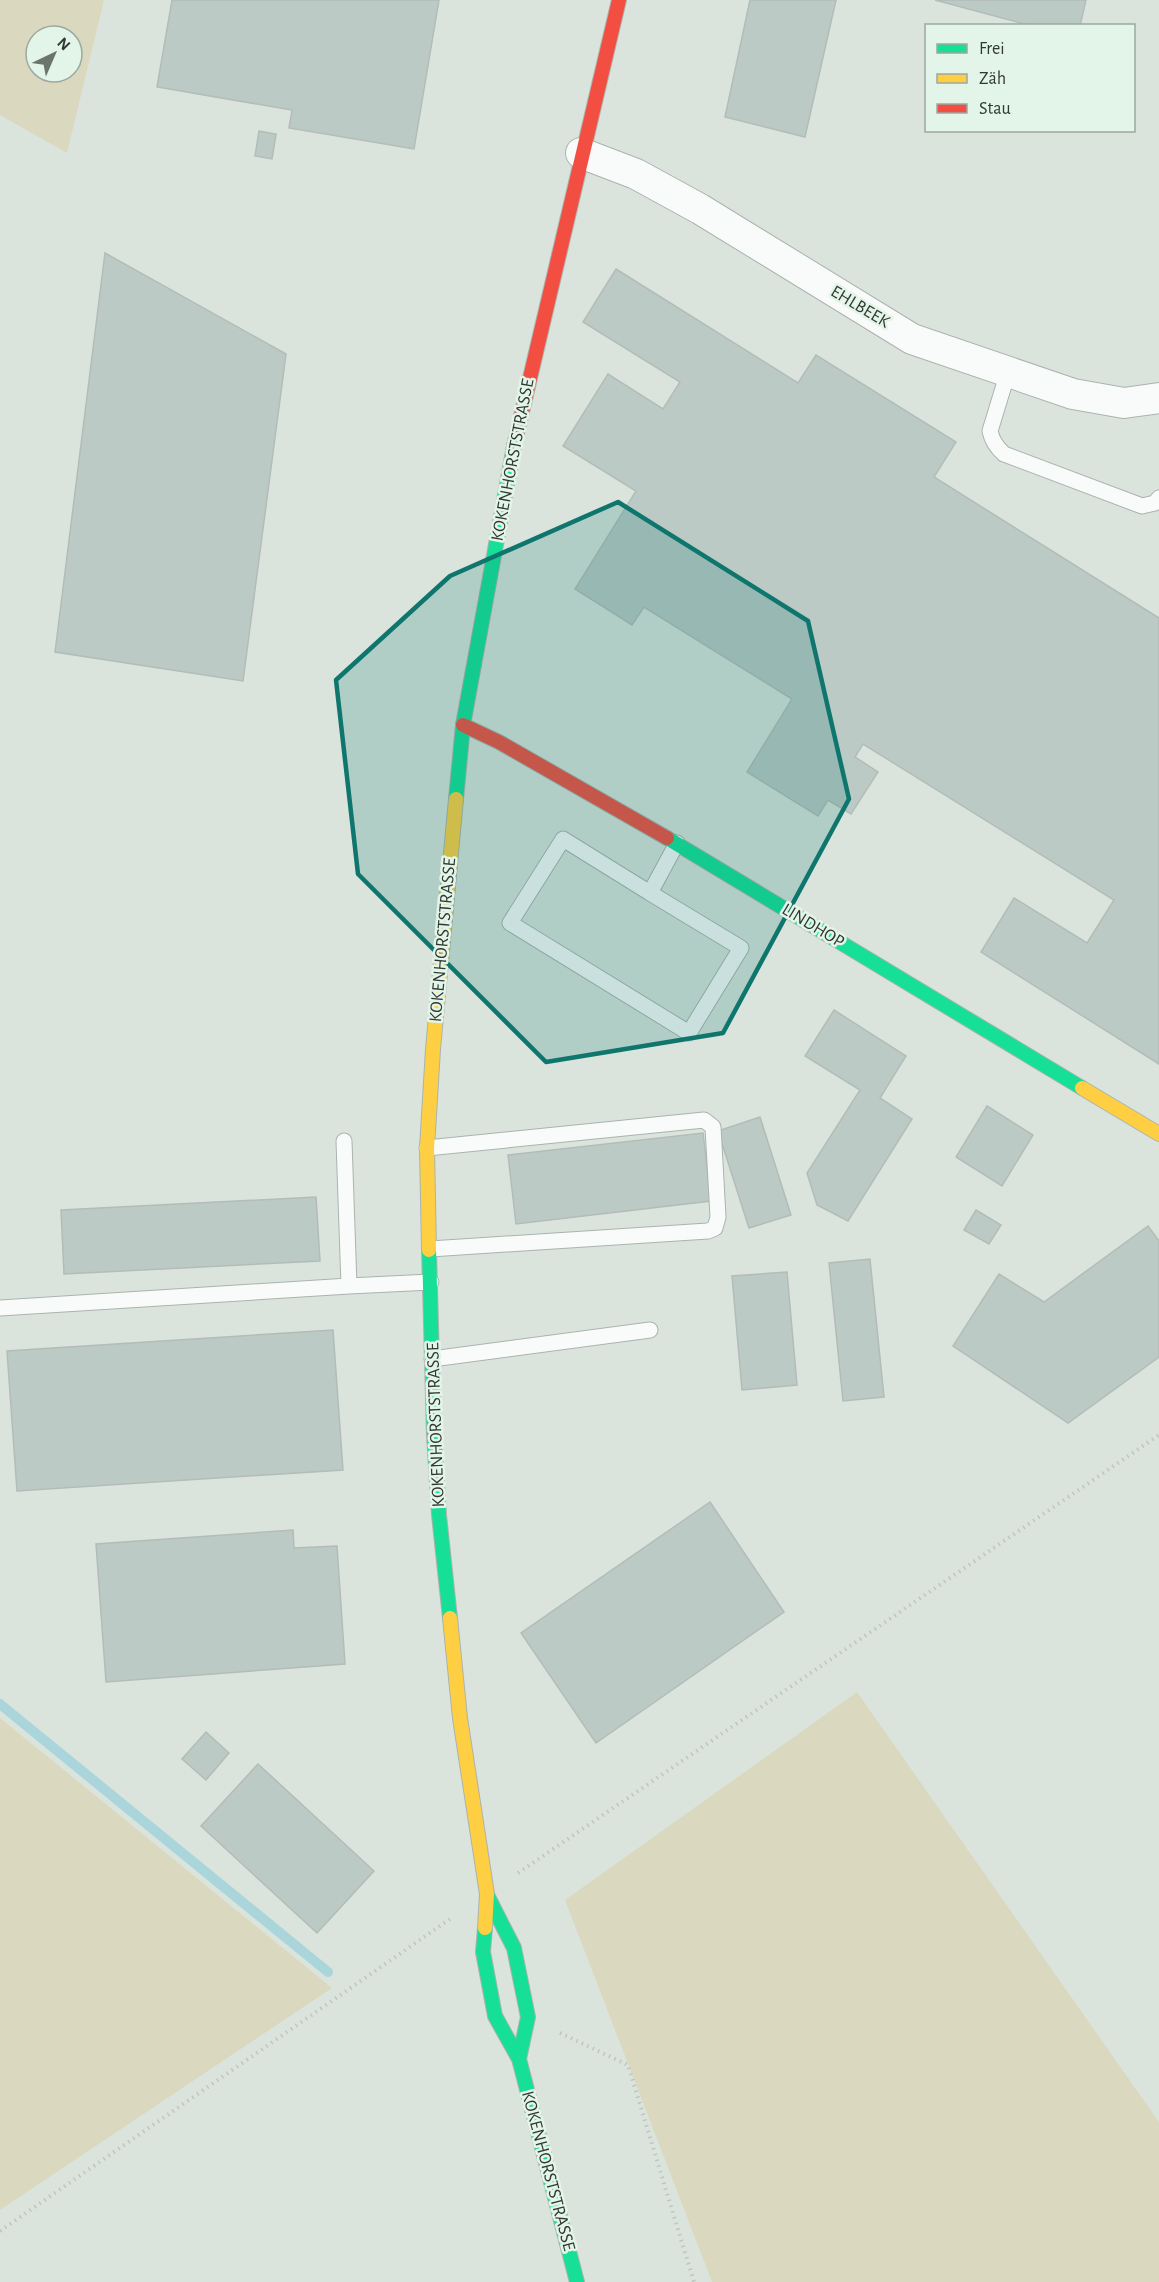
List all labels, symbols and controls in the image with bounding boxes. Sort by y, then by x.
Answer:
north arrow [24,24,84,84]
legend [925,24,1135,132]
text: N [54,34,73,54]
text: Frei [979,40,1005,58]
text: Zäh [979,70,1006,88]
text: Stau [979,100,1011,118]
street label: EHLBEEK [827,282,893,332]
street label: KOKENHORSTSTRASSE [488,377,538,543]
street label: KOKENHORSTSTRASSE [427,857,459,1023]
street label: LINDHOP [779,901,847,951]
street label: KOKENHORSTSTRASSE [424,1342,448,1508]
street label: KOKENHORSTSTRASSE [518,2089,578,2253]

